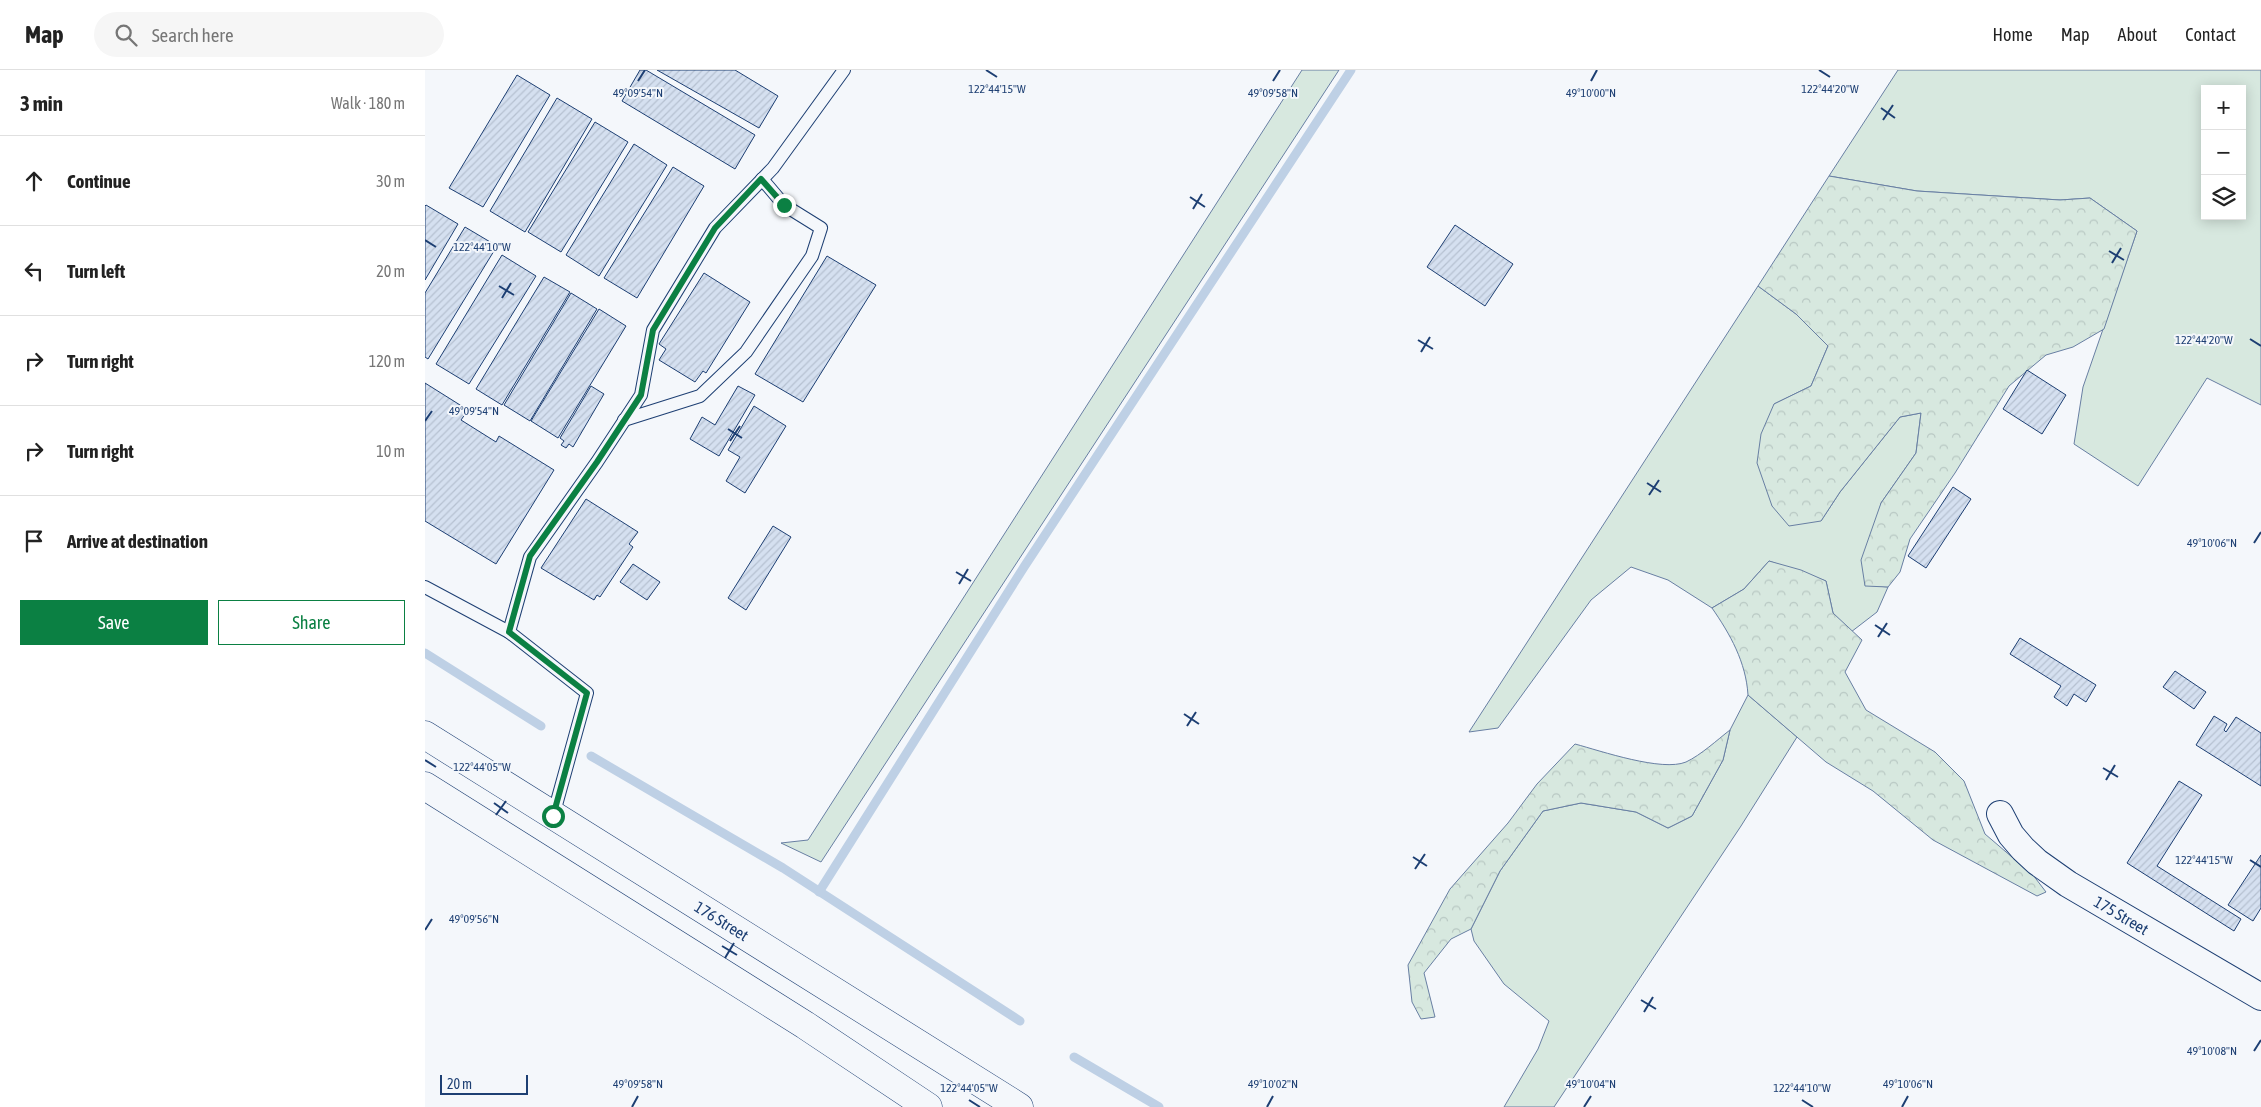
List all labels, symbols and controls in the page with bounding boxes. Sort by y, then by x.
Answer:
search box [94,12,444,57]
text: Map [25,21,64,48]
icon: search [112,21,140,49]
text: Search here [152,24,234,46]
text: Home [1993,24,2033,45]
text: Map [2061,24,2090,45]
text: About [2118,24,2157,45]
text: Contact [2185,24,2236,45]
text: 122°44'15"W [968,82,1026,96]
text: 122°44'20"W [1801,82,1859,96]
map controls [2201,85,2246,220]
button: + [2201,85,2246,130]
text: 49°09'54"N [613,86,663,100]
text: 49°09'58"N [1248,86,1298,100]
text: 49°10'00"N [1566,86,1616,100]
text: 3 min [20,91,63,115]
text: Walk · 180 m [331,94,405,112]
button: − [2201,130,2246,175]
icon: ahead [20,167,48,195]
text: Continue [67,170,131,192]
text: 30 m [376,172,405,190]
button: layers [2201,175,2246,220]
route end [773,194,796,217]
text: 122°44'10"W [453,240,511,254]
icon: left [20,257,48,285]
text: Turn left [67,260,125,282]
text: 20 m [376,262,405,280]
text: 122°44'20"W [2175,333,2233,347]
icon: right [20,347,48,375]
text: Turn right [67,350,134,372]
text: 120 m [369,352,405,370]
text: 49°09'54"N [449,404,499,418]
icon: right [20,437,48,465]
text: Turn right [67,440,134,462]
text: 10 m [376,442,405,460]
icon: arrive [20,527,48,555]
text: Arrive at destination [67,530,208,552]
text: 49°10'06"N [2187,536,2237,550]
button: Save [20,600,208,645]
button: Share [218,600,405,645]
text: 122°44'05"W [453,760,511,774]
route start [542,805,565,828]
text: 122°44'15"W [2175,853,2233,867]
street label: 175 Street [2091,892,2152,938]
street label: 176 Street [691,897,752,945]
text: 49°09'56"N [449,912,499,926]
text: 49°10'08"N [2187,1044,2237,1058]
scale bar [440,1072,527,1095]
text: 20 m [447,1076,472,1092]
text: 49°09'58"N [613,1077,663,1091]
text: 49°10'02"N [1248,1077,1298,1091]
text: 49°10'04"N [1566,1077,1616,1091]
text: 49°10'06"N [1883,1077,1933,1091]
text: 122°44'05"W [940,1081,998,1095]
text: 122°44'10"W [1773,1081,1831,1095]

